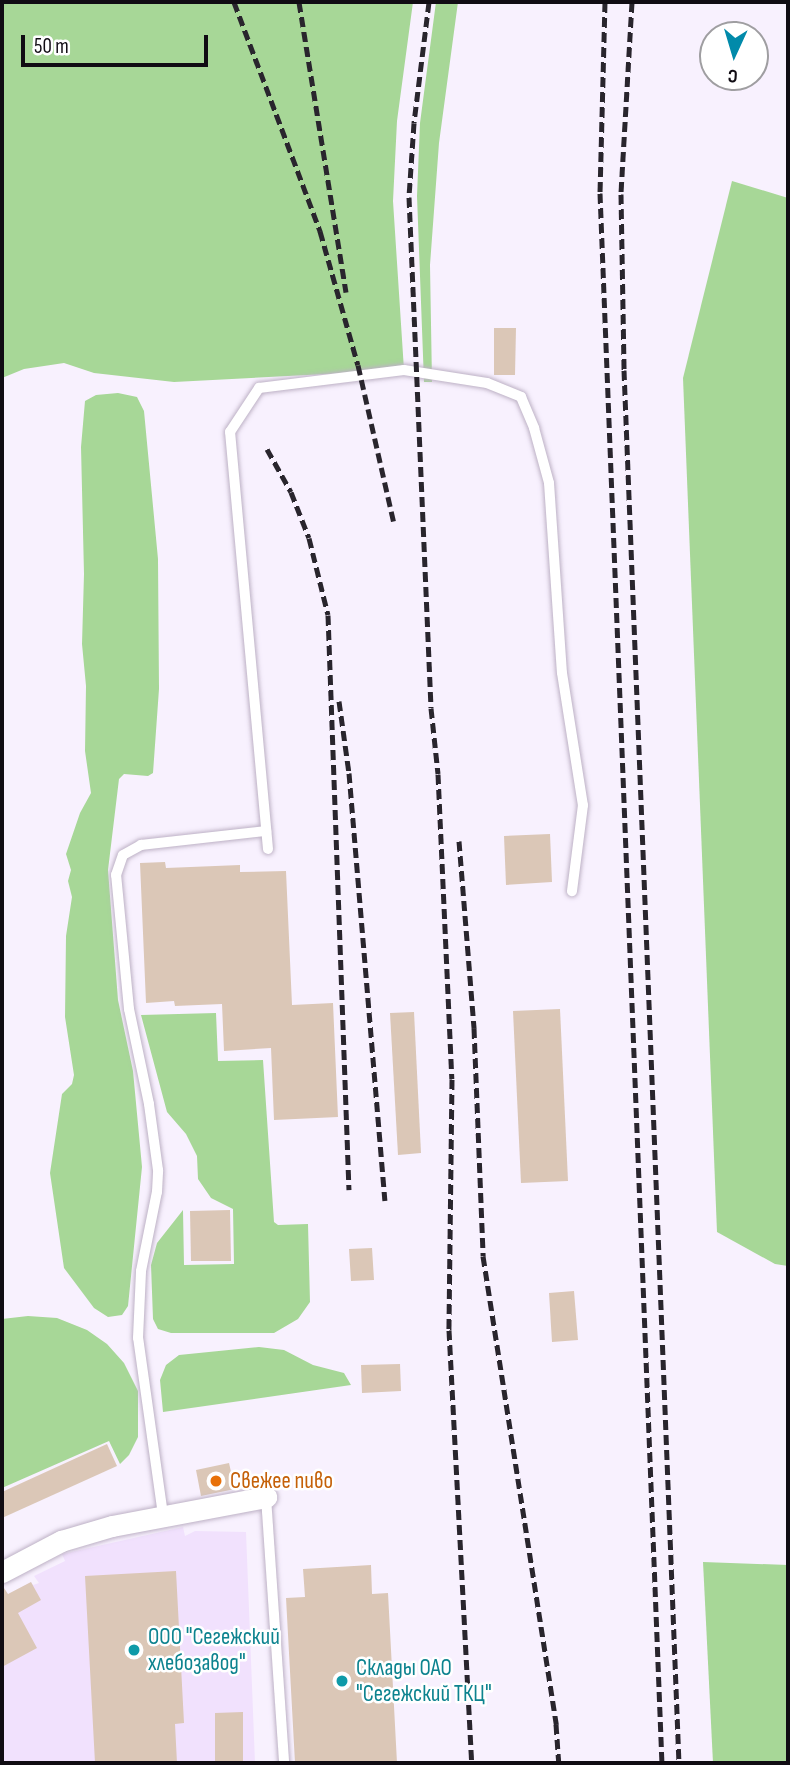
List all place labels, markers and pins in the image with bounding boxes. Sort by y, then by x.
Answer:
place label: Свежее пиво [230,1467,333,1495]
marker: Свежее пиво [208,1473,224,1489]
place label: ООО "Сегежский хлебозавод" [148,1623,280,1677]
marker: ООО "Сегежский хлебозавод" [126,1642,142,1658]
place label: Склады ОАО "Сегежский ТКЦ" [356,1654,492,1708]
marker: Склады ОАО "Сегежский ТКЦ" [334,1673,350,1689]

